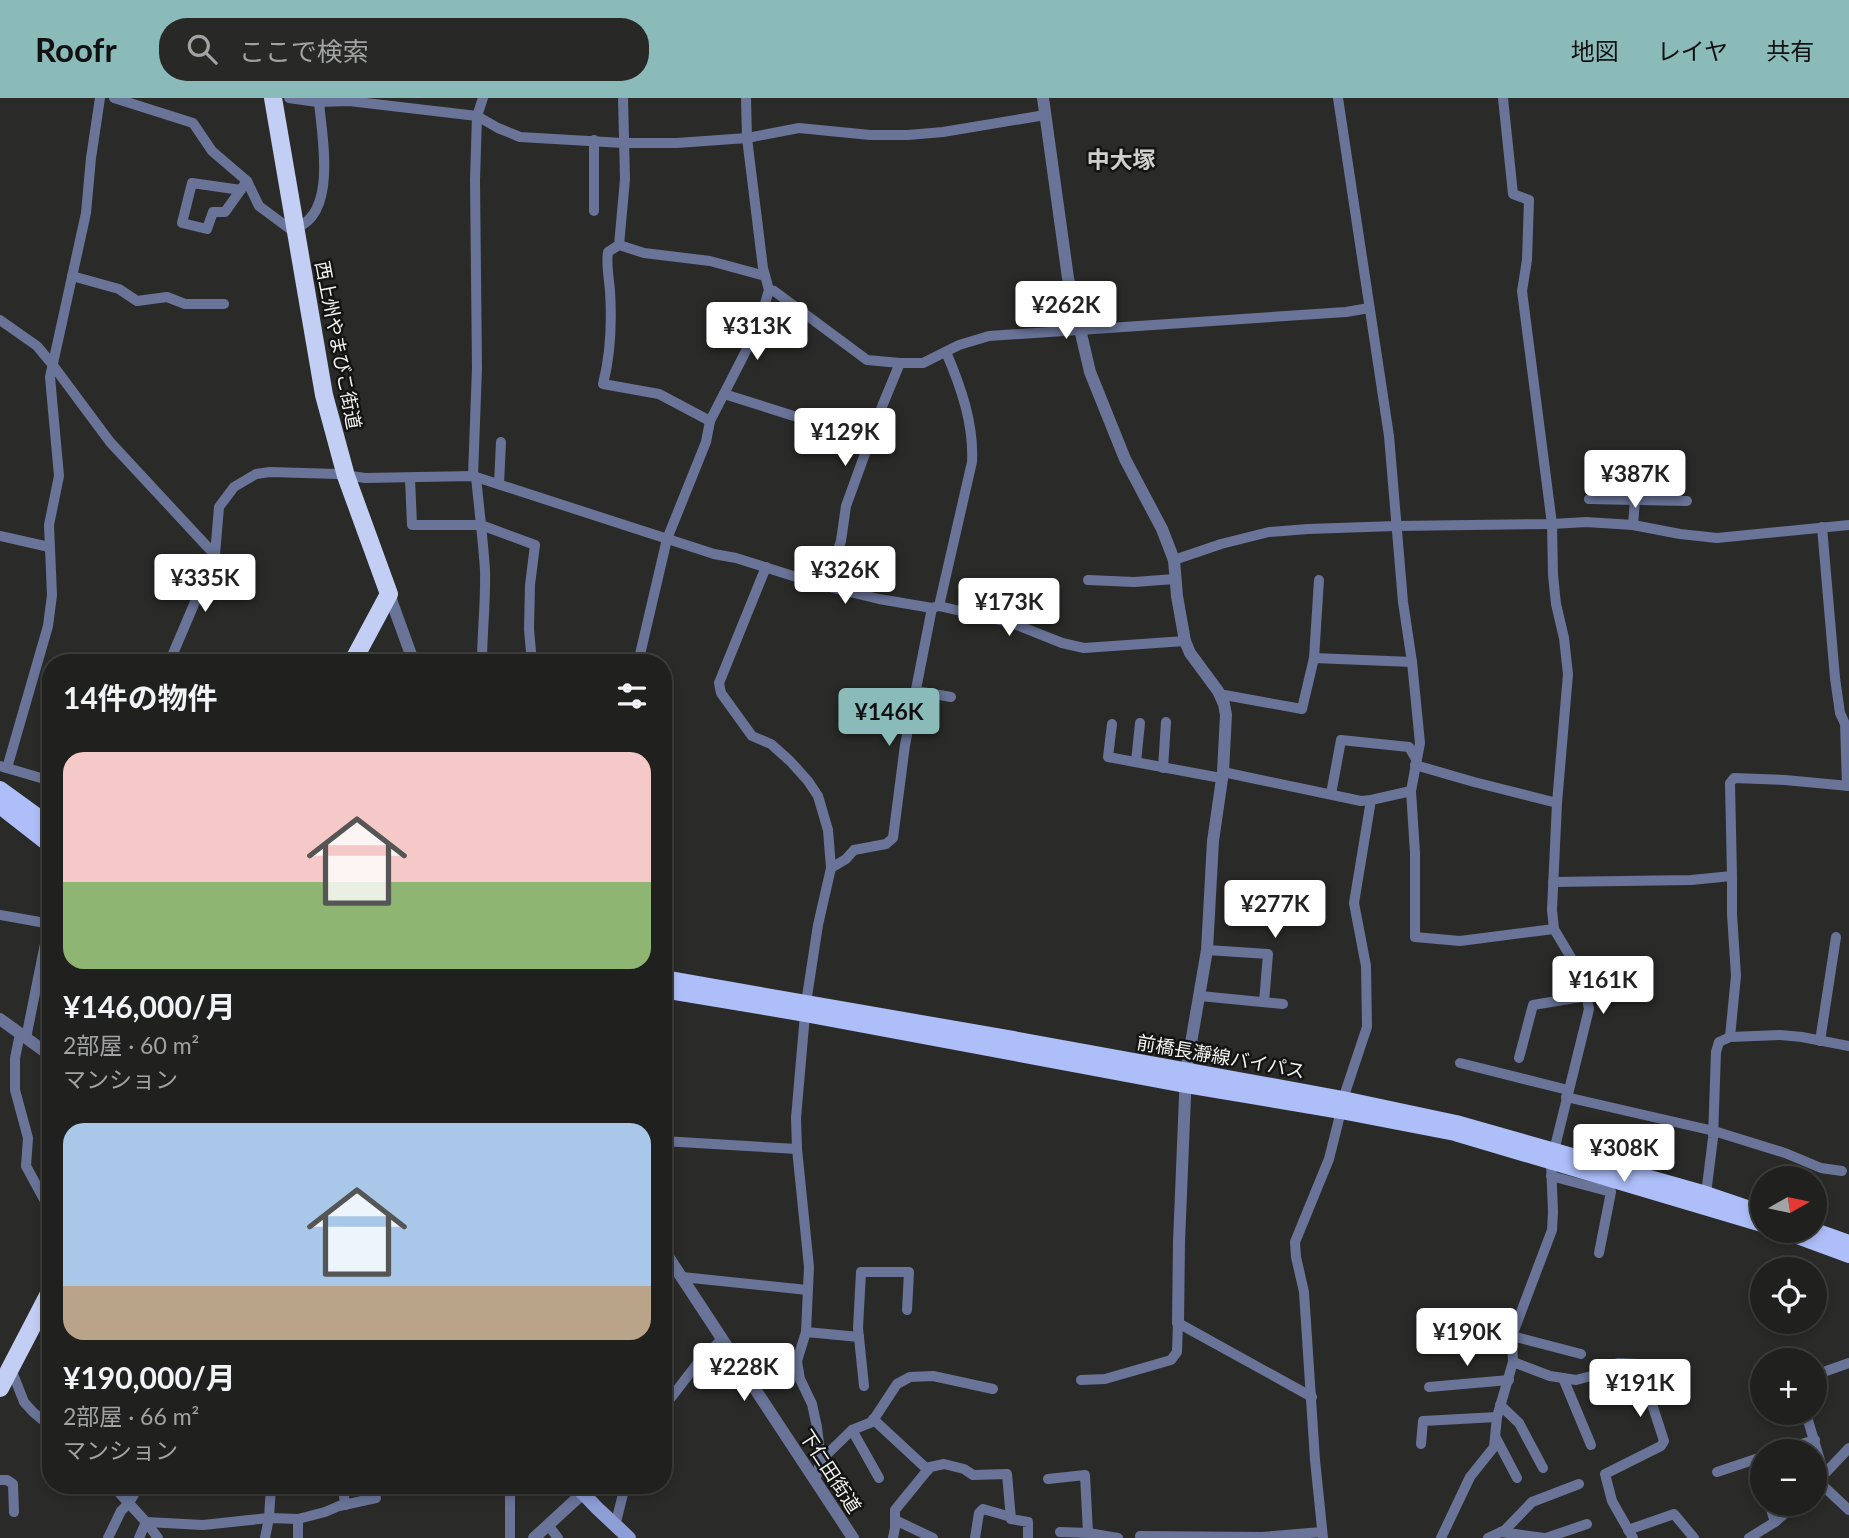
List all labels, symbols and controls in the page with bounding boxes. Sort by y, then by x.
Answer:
search box [159,18,649,81]
text: Roofr [35,29,117,69]
icon: search [183,30,221,68]
text: ここで検索 [239,35,369,67]
text: 地図 [1571,36,1619,65]
text: レイヤ [1657,36,1728,65]
text: 共有 [1766,36,1814,65]
district label: 中大塚 [1087,145,1156,173]
street label: 西上州やまびこ街道 [311,259,367,431]
pin: ¥262K [1017,282,1115,341]
text: ¥262K [1031,290,1101,318]
pin: ¥313K [708,302,806,362]
text: ¥313K [722,311,792,339]
pin: ¥129K [796,408,894,468]
text: ¥129K [810,417,880,445]
pin: ¥387K [1586,450,1684,510]
text: ¥387K [1600,459,1670,487]
pin: ¥326K [796,546,894,606]
pin: ¥335K [156,554,254,614]
text: ¥326K [810,555,880,583]
text: ¥335K [170,563,240,591]
pin: ¥173K [960,578,1058,638]
text: ¥173K [974,587,1044,615]
icon: filters [613,677,651,715]
text: 14件の物件 [63,679,218,715]
pin: ¥146K [840,688,938,748]
text: ¥146K [854,697,924,725]
icon: home [294,798,420,924]
pin: ¥277K [1226,880,1324,940]
text: ¥277K [1240,889,1310,917]
pin: ¥161K [1554,956,1652,1016]
text: ¥161K [1568,965,1638,993]
text: ¥146,000/月 [63,988,236,1024]
street label: 前橋長瀞線バイパス [1135,1030,1307,1082]
text: 2部屋 · 60 m² [63,1031,199,1059]
text: マンション [63,1065,178,1093]
pin: ¥308K [1575,1124,1673,1184]
text: ¥308K [1589,1133,1659,1161]
north arrow [1750,1166,1827,1242]
map controls [1750,1166,1827,1516]
icon: home [294,1169,420,1295]
button: locate [1750,1257,1827,1334]
pin: ¥190K [1418,1308,1516,1368]
text: ¥190K [1432,1317,1502,1345]
pin: ¥228K [695,1344,793,1403]
button: + [1750,1348,1827,1425]
text: ¥228K [709,1352,779,1380]
text: ¥190,000/月 [63,1359,236,1395]
pin: ¥191K [1591,1360,1689,1419]
text: ¥191K [1605,1368,1675,1396]
text: 2部屋 · 66 m² [63,1402,199,1430]
street label: 下仁田街道 [795,1425,867,1517]
text: マンション [63,1436,178,1464]
button: − [1750,1439,1827,1516]

